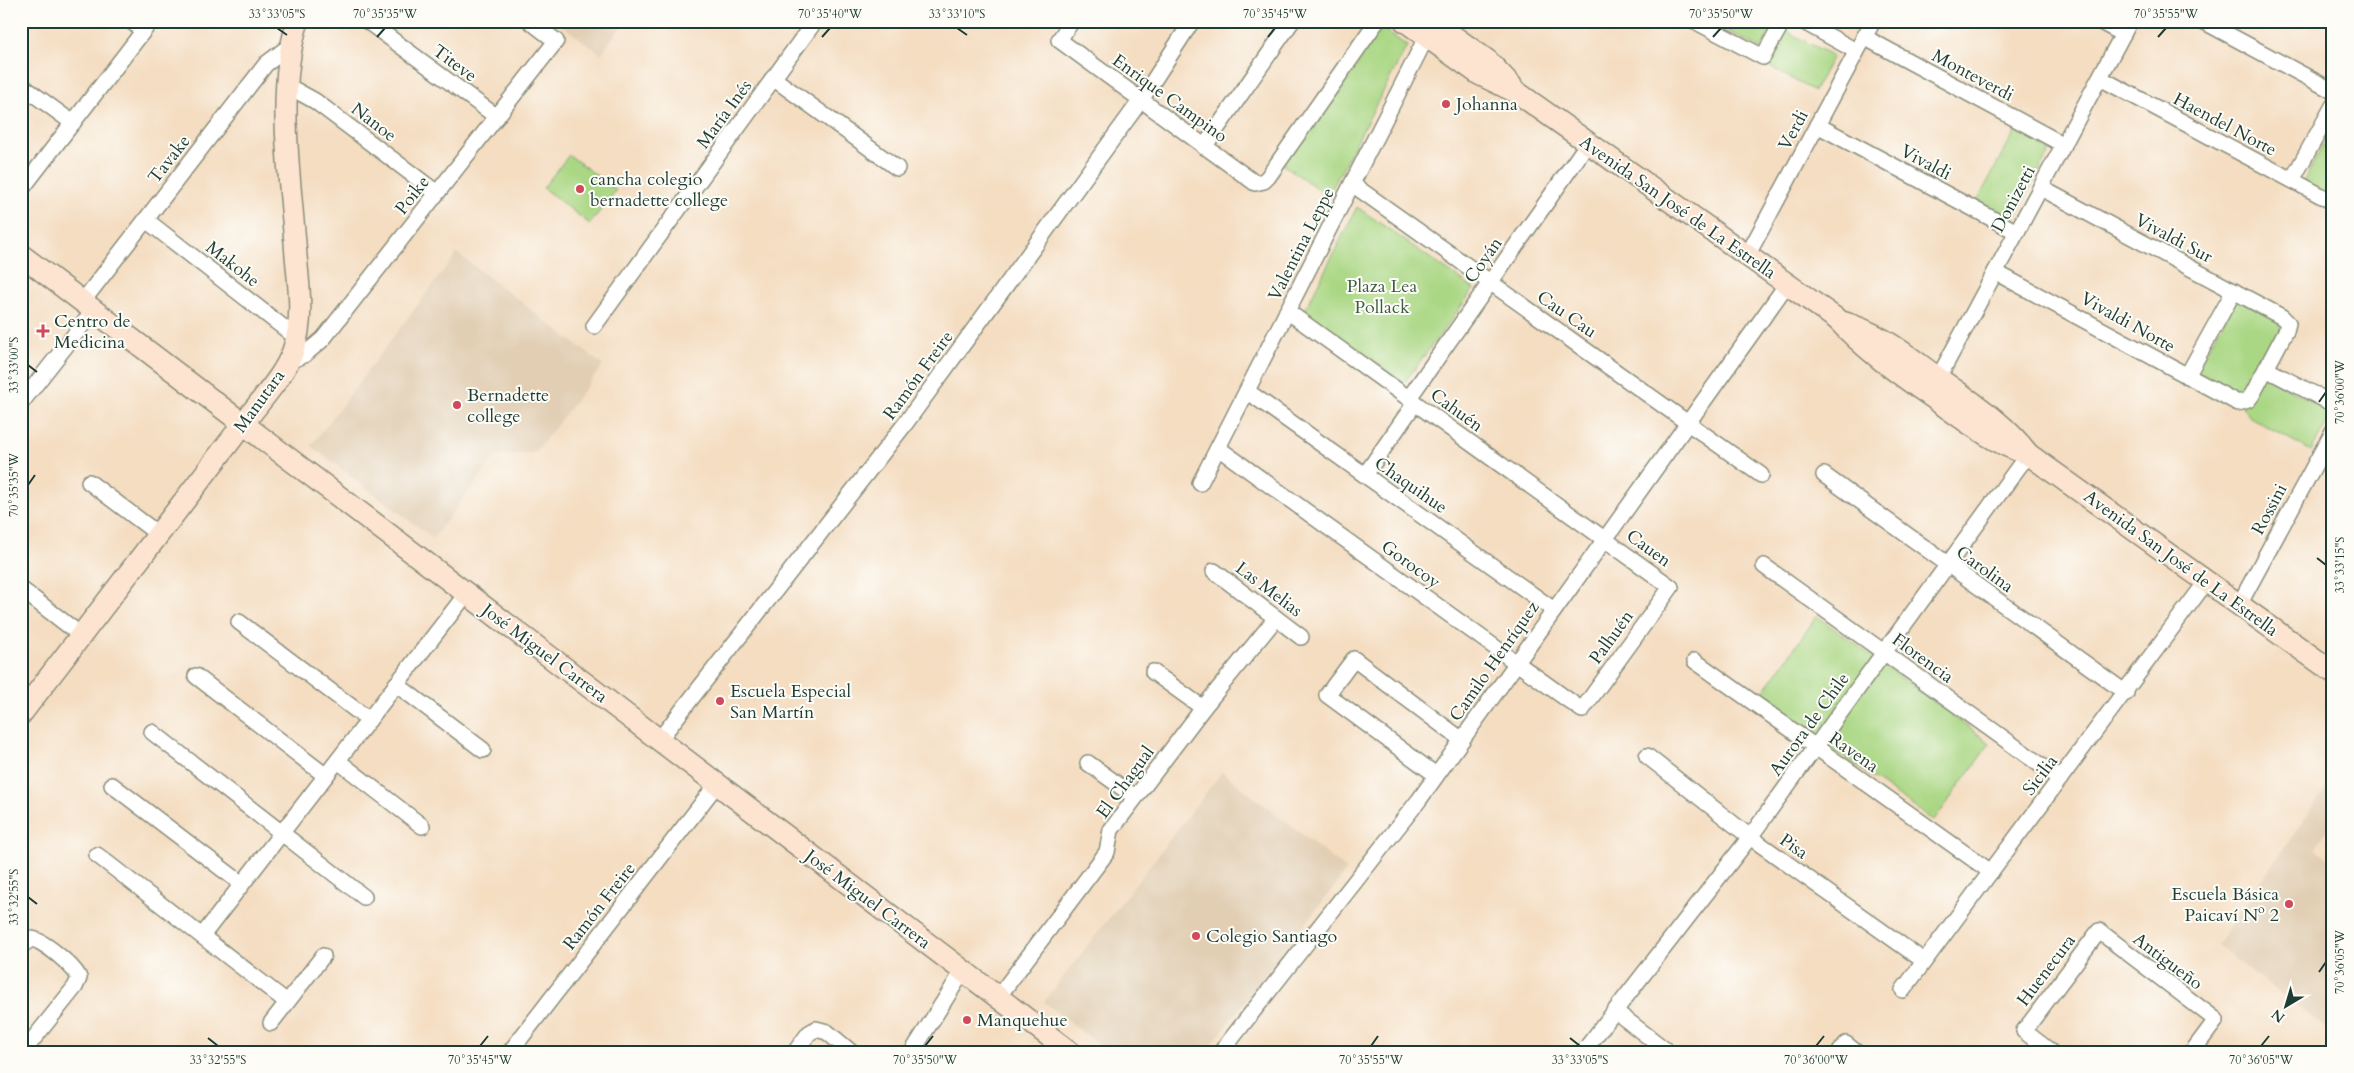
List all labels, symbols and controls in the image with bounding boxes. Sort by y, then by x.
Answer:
text: 33°33'05"S [249,6,305,22]
text: 70°35'35"W [353,6,418,22]
text: 70°35'40"W [798,6,863,22]
text: 33°33'10"S [929,6,985,22]
text: 70°35'45"W [1243,6,1308,22]
text: 70°35'50"W [1689,6,1754,22]
text: 70°35'55"W [2134,6,2199,22]
street label: Titeve [427,39,482,88]
street label: Monteverdi [1927,43,2018,107]
street label: Enrique Campino [1107,48,1233,149]
street label: María Inés [691,75,758,154]
street label: Haendel Norte [2169,87,2281,162]
place label: Johanna [1453,92,1518,117]
street label: Nanoe [346,97,402,148]
marker: Johanna [1440,98,1452,110]
street label: Verdi [1772,106,1814,155]
street label: Tavake [142,130,196,189]
street label: Avenida San José de La Estrella [1574,130,1781,285]
street label: Vivaldi [1896,139,1956,186]
street label: Donizetti [1985,161,2041,237]
place label: cancha colegio bernadette college [590,167,728,213]
street label: Poike [389,171,436,220]
marker: cancha colegio bernadette college [574,183,586,195]
street label: Valentina Leppe [1262,183,1341,305]
street label: Vivaldi Sur [2131,208,2217,270]
street label: Coyán [1459,232,1509,288]
street label: Makohe [201,235,265,293]
park label: Plaza Lea Pollack [1347,274,1417,320]
street label: Cau Cau [1532,285,1602,344]
street label: Vivaldi Norte [2076,286,2180,359]
place label: Centro de Medicina [54,309,131,355]
marker: Centro de Medicina [36,324,50,338]
street label: Ramón Freire [877,325,959,425]
text: 33°33'00"S [6,337,22,393]
text: 70°36'00"W [2332,359,2348,424]
street label: Manutara [228,364,291,438]
place label: Bernadette college [467,383,549,429]
street label: Cahuén [1425,383,1489,439]
marker: Bernadette college [451,399,463,411]
street label: Chaquihue [1369,451,1452,520]
text: 70°35'35"W [6,452,22,517]
street label: Rossini [2246,479,2293,539]
street label: Avenida San José de La Estrella [2078,484,2283,643]
street label: Cauen [1621,524,1677,574]
street label: Gorocoy [1376,534,1446,595]
text: 33°33'15"S [2332,537,2348,593]
street label: Carolina [1951,540,2019,599]
street label: Las Melias [1230,556,1307,623]
street label: José Miguel Carrera [474,596,613,709]
street label: Camilo Henríquez [1444,596,1545,727]
street label: Palhuén [1583,605,1640,669]
street label: Florencia [1887,628,1959,689]
street label: Aurora de Chile [1763,668,1855,781]
place label: Escuela Especial San Martín [730,679,852,725]
marker: Escuela Especial San Martín [714,695,726,707]
street label: Ravena [1824,726,1884,779]
street label: El Chagual [1091,741,1161,824]
street label: Sicilia [2017,750,2064,801]
street label: Pisa [1774,828,1813,865]
street label: José Miguel Carrera [797,842,936,955]
street label: Ramón Freire [557,857,642,955]
text: 33°32'55"S [6,869,22,925]
place label: Escuela Básica Paicaví Nº 2 [2171,882,2279,928]
marker: Escuela Básica Paicaví Nº 2 [2283,898,2295,910]
place label: Colegio Santiago [1206,924,1338,949]
street label: Antigueño [2127,927,2208,996]
street label: Huenecura [2011,929,2082,1011]
text: 70°36'05"W [2332,929,2348,994]
marker: Colegio Santiago [1190,930,1202,942]
north arrow [2262,980,2312,1030]
text: N [2268,1005,2289,1027]
place label: Manquehue [977,1008,1068,1033]
marker: Manquehue [961,1014,973,1026]
text: 33°32'55"S [190,1052,246,1068]
text: 70°35'45"W [448,1052,513,1068]
text: 70°35'50"W [893,1052,958,1068]
text: 70°35'55"W [1339,1052,1404,1068]
text: 33°33'05"S [1552,1052,1608,1068]
text: 70°36'00"W [1784,1052,1849,1068]
text: 70°36'05"W [2229,1052,2294,1068]

